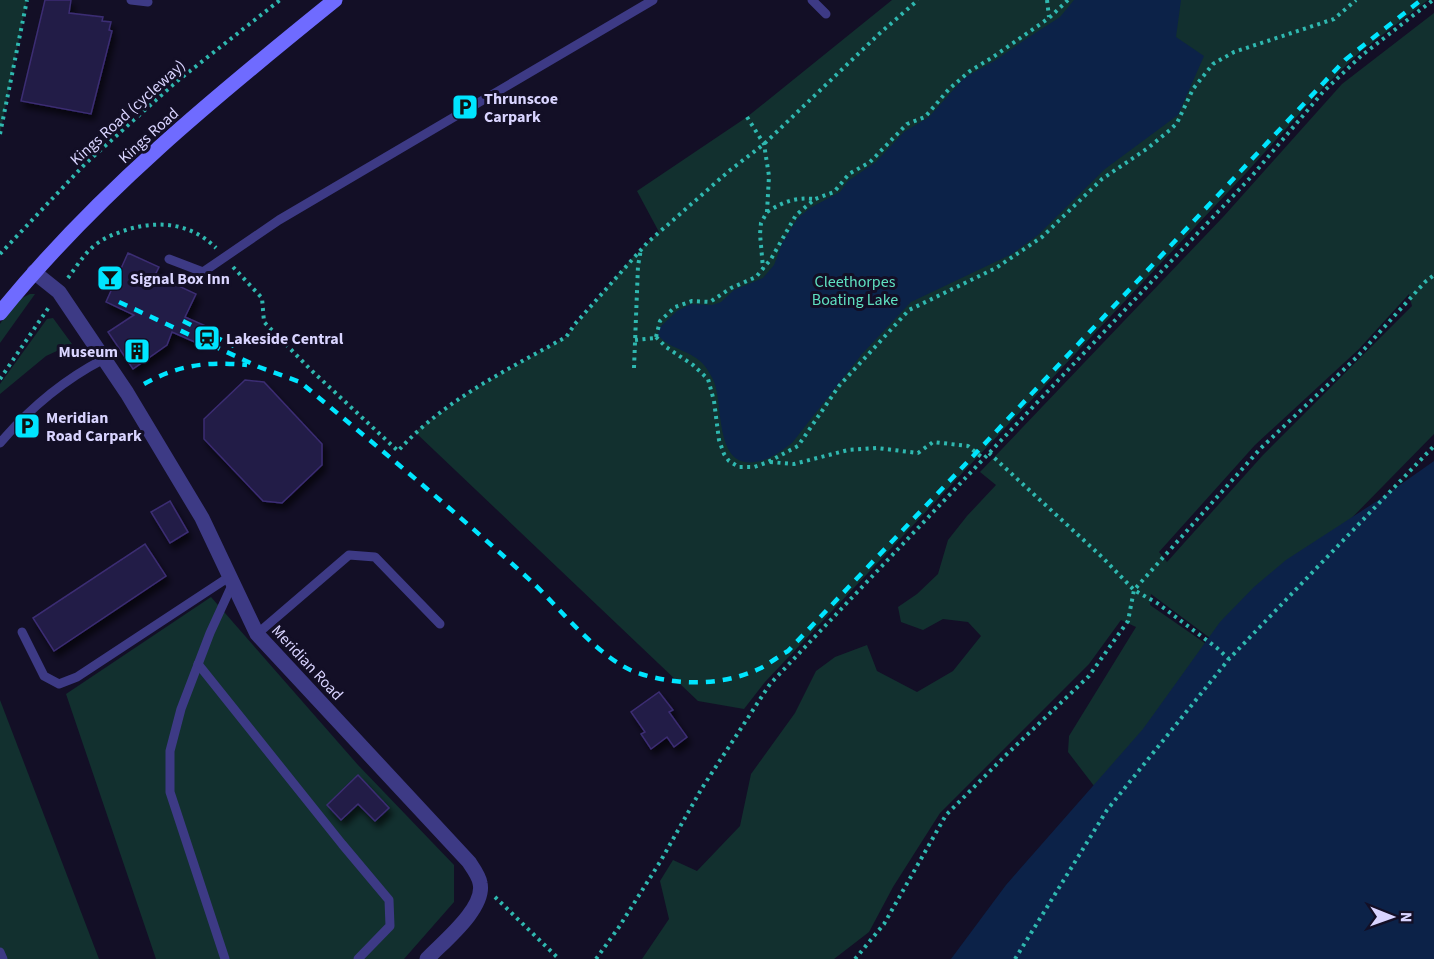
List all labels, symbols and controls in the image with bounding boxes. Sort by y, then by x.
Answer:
street label: Kings Road (cycleway) [65,55,189,169]
place label: Thrunscoe Carpark [484,88,558,128]
parking icon: Thrunscoe Carpark [450,92,480,122]
street label: Kings Road [114,103,182,167]
bar icon: Signal Box Inn [95,263,125,293]
place label: Signal Box Inn [130,268,230,290]
park label: Cleethorpes Boating Lake [812,271,898,311]
station icon: Lakeside Central [192,323,222,353]
place label: Lakeside Central [226,328,344,350]
building icon: Museum [122,336,152,366]
place label: Museum [59,341,118,363]
place label: Meridian Road Carpark [46,407,142,447]
parking icon: Meridian Road Carpark [12,411,42,441]
street label: Meridian Road [266,620,348,705]
north arrow [1362,887,1422,947]
text: N [1395,912,1417,923]

